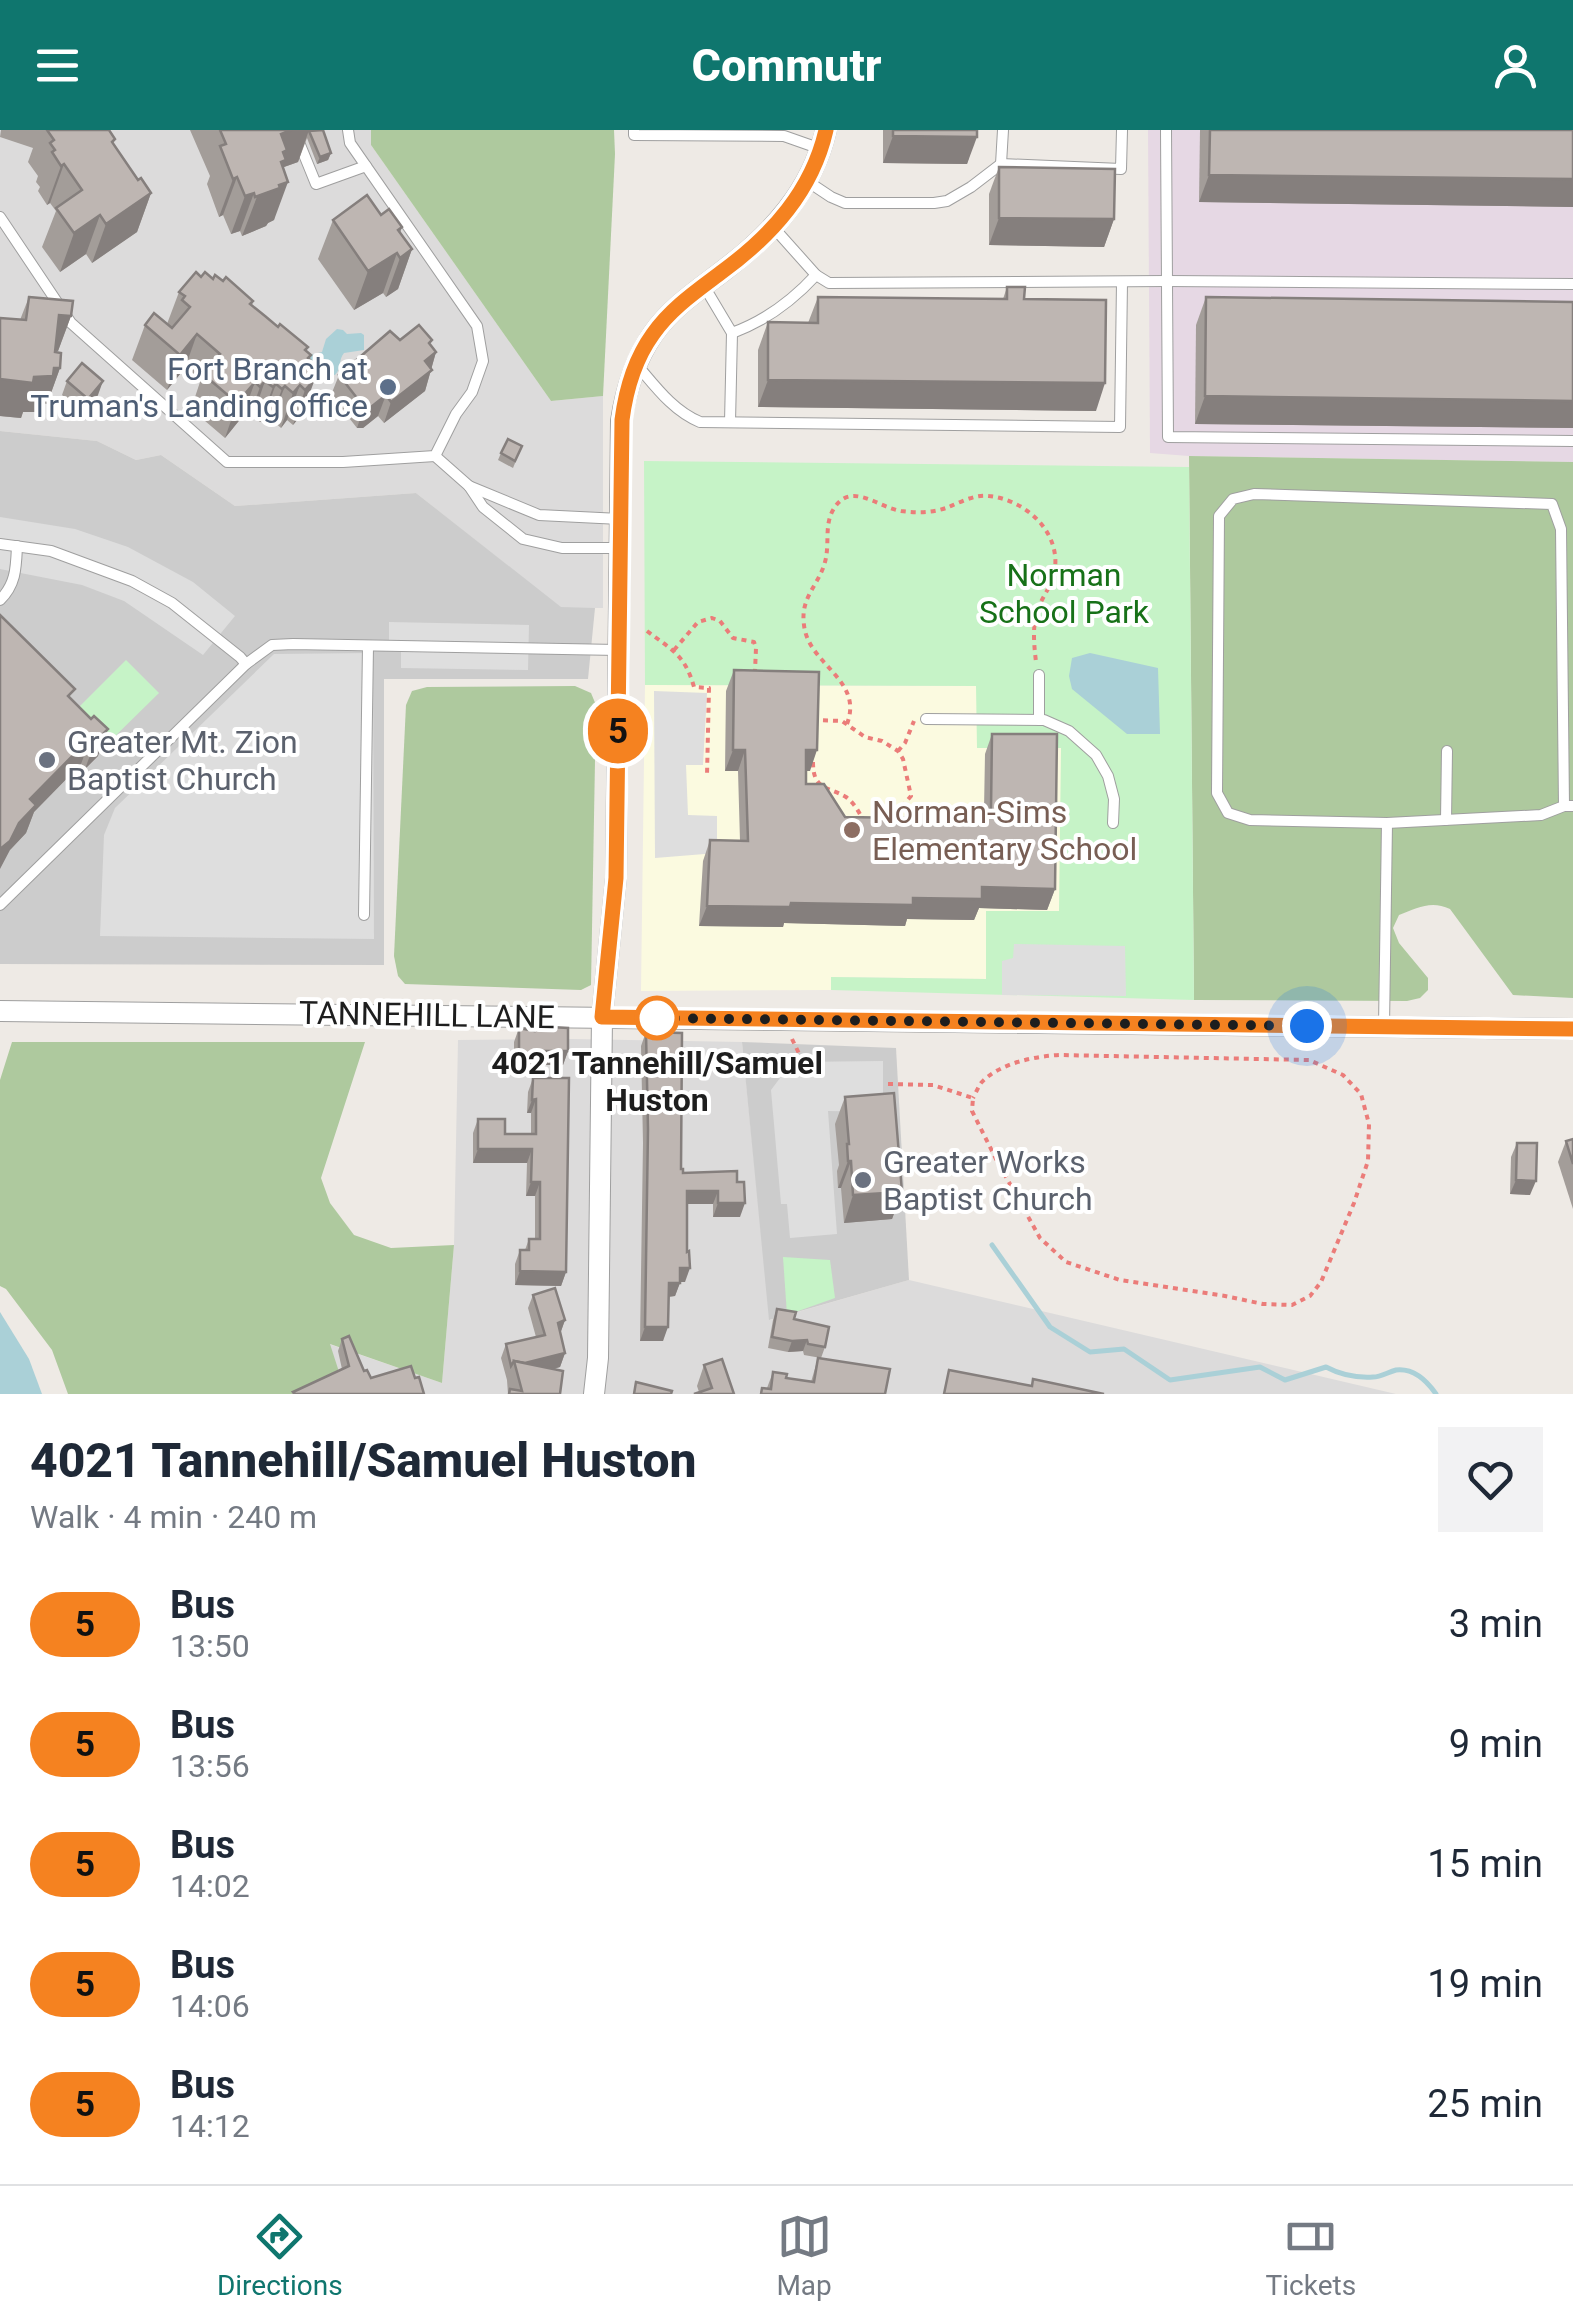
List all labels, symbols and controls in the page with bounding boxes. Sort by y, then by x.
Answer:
icon: menu [30,38,85,93]
icon: person [1488,38,1543,93]
text: Commutr [691,39,882,92]
place label: Fort Branch at Truman's Landing office [30,350,368,425]
marker: Fort Branch at Truman's Landing office [377,376,399,398]
park label: Norman School Park [979,556,1150,631]
line badge: 5 [586,698,650,764]
text: 5 [608,711,628,752]
place label: Greater Mt. Zion Baptist Church [67,723,298,798]
marker: Greater Mt. Zion Baptist Church [36,749,58,771]
place label: Norman-Sims Elementary School [872,793,1137,868]
marker: Norman-Sims Elementary School [841,819,863,841]
street label: TANNEHILL LANE [299,994,555,1036]
marker: 4021 Tannehill/Samuel Huston [636,997,678,1039]
your location [1282,1001,1332,1051]
place label: 4021 Tannehill/Samuel Huston [491,1044,823,1119]
place label: Greater Works Baptist Church [883,1143,1093,1218]
marker: Greater Works Baptist Church [852,1169,874,1191]
button: heart [1438,1427,1543,1532]
text: 4021 Tannehill/Samuel Huston [30,1432,696,1489]
text: Walk · 4 min · 240 m [30,1498,317,1536]
text: Bus [170,1583,235,1627]
text: 3 min [1449,1602,1543,1646]
text: 5 [75,1604,95,1645]
text: 13:50 [170,1627,250,1665]
text: Bus [170,1703,235,1747]
text: 9 min [1449,1722,1543,1766]
text: 5 [75,1724,95,1765]
text: 13:56 [170,1747,250,1785]
text: Bus [170,1823,235,1867]
text: 15 min [1427,1842,1543,1886]
text: 5 [75,1844,95,1885]
text: 14:02 [170,1867,250,1905]
text: Bus [170,1943,235,1987]
text: 19 min [1427,1962,1543,2006]
text: 5 [75,1964,95,2005]
text: 14:06 [170,1987,250,2025]
text: Bus [170,2063,235,2107]
text: 25 min [1427,2082,1543,2126]
text: 5 [75,2084,95,2125]
text: 14:12 [170,2107,250,2145]
tab: Directions [217,2209,343,2302]
tab: Map [776,2209,832,2302]
tab: Tickets [1266,2209,1356,2302]

